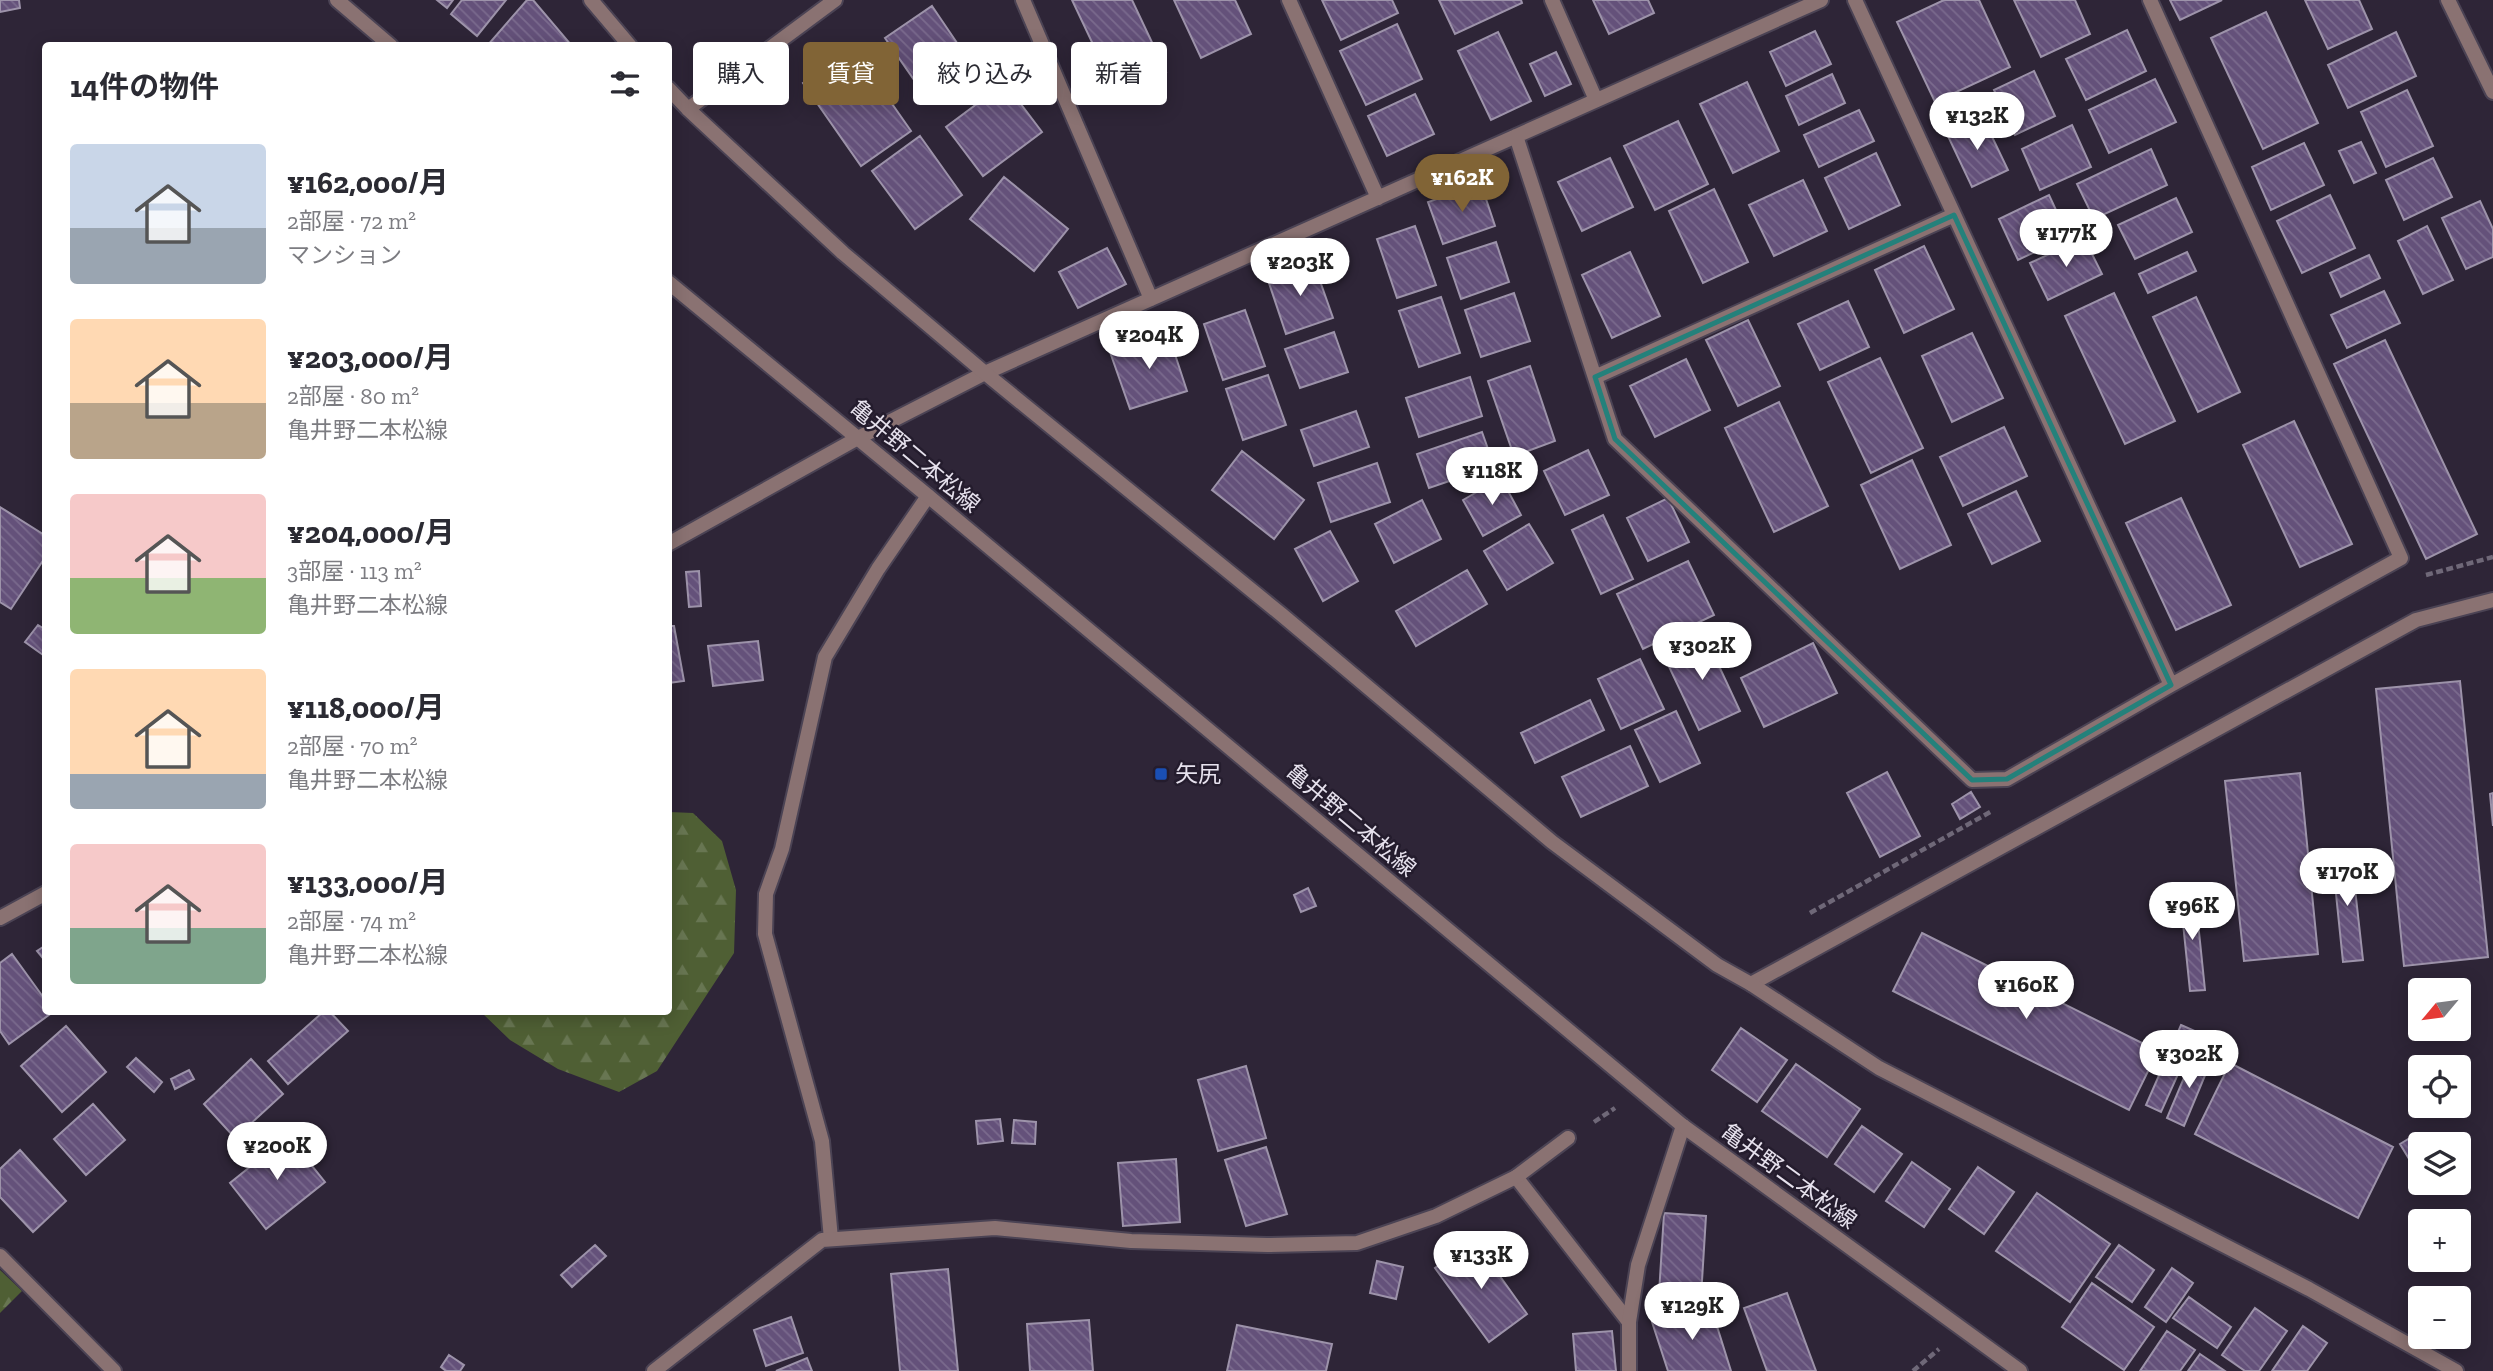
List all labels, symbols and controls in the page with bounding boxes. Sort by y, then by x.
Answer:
chip: 購入 [693,42,789,105]
chip: 賃貸 [803,42,899,105]
chip: 絞り込み [913,42,1057,105]
chip: 新着 [1071,42,1167,105]
icon: filters [606,65,644,103]
text: 14件の物件 [70,69,219,105]
pin: ¥132K [1928,92,2026,152]
text: ¥132K [1945,101,2009,129]
pin: ¥162K [1413,154,1511,214]
text: ¥162K [1430,163,1494,191]
text: ¥162,000/月 [287,165,449,201]
icon: home [126,172,210,256]
text: 2部屋 · 72 m² [287,207,416,235]
pin: ¥177K [2017,210,2115,269]
text: ¥177K [2036,218,2096,246]
pin: ¥203K [1251,238,1349,298]
text: マンション [287,241,402,269]
text: ¥203K [1266,247,1334,275]
pin: ¥204K [1100,312,1198,371]
text: ¥204K [1115,320,1183,348]
text: ¥203,000/月 [287,340,454,376]
icon: home [126,347,210,431]
text: 2部屋 · 80 m² [287,382,419,410]
street label: 亀井野二本松線 [844,394,986,518]
text: 亀井野二本松線 [287,416,448,444]
pin: ¥118K [1443,448,1541,507]
text: ¥118K [1462,456,1522,484]
text: ¥204,000/月 [287,515,455,551]
icon: home [126,522,210,606]
text: 3部屋 · 113 m² [287,557,422,585]
text: 亀井野二本松線 [287,591,448,619]
pin: ¥302K [1653,622,1751,682]
text: ¥302K [1668,631,1736,659]
text: ¥118,000/月 [287,690,445,726]
icon: home [126,697,210,781]
text: 2部屋 · 70 m² [287,732,417,760]
street label: 亀井野二本松線 [1280,758,1422,882]
place label: 矢尻 [1175,760,1221,788]
text: 亀井野二本松線 [287,766,448,794]
marker: 矢尻 [1153,766,1169,782]
pin: ¥170K [2298,848,2396,908]
text: ¥170K [2316,857,2378,885]
text: ¥133,000/月 [287,865,448,901]
icon: home [126,872,210,956]
pin: ¥96K [2151,883,2233,942]
text: ¥96K [2165,891,2219,919]
text: 2部屋 · 74 m² [287,907,416,935]
text: 亀井野二本松線 [287,941,448,969]
pin: ¥160K [1977,962,2075,1021]
text: ¥160K [1994,970,2058,998]
north arrow [2408,978,2471,1041]
map controls [2408,978,2471,1349]
pin: ¥302K [2140,1030,2238,1090]
text: ¥302K [2155,1039,2223,1067]
button: locate [2408,1055,2471,1118]
street label: 亀井野二本松線 [1716,1117,1862,1235]
pin: ¥200K [228,1122,326,1182]
text: ¥200K [243,1131,311,1159]
button: layers [2408,1132,2471,1195]
button: + [2408,1209,2471,1272]
pin: ¥133K [1432,1232,1530,1291]
text: ¥133K [1450,1240,1513,1268]
pin: ¥129K [1643,1282,1741,1342]
button: − [2408,1286,2471,1349]
text: ¥129K [1660,1291,1724,1319]

